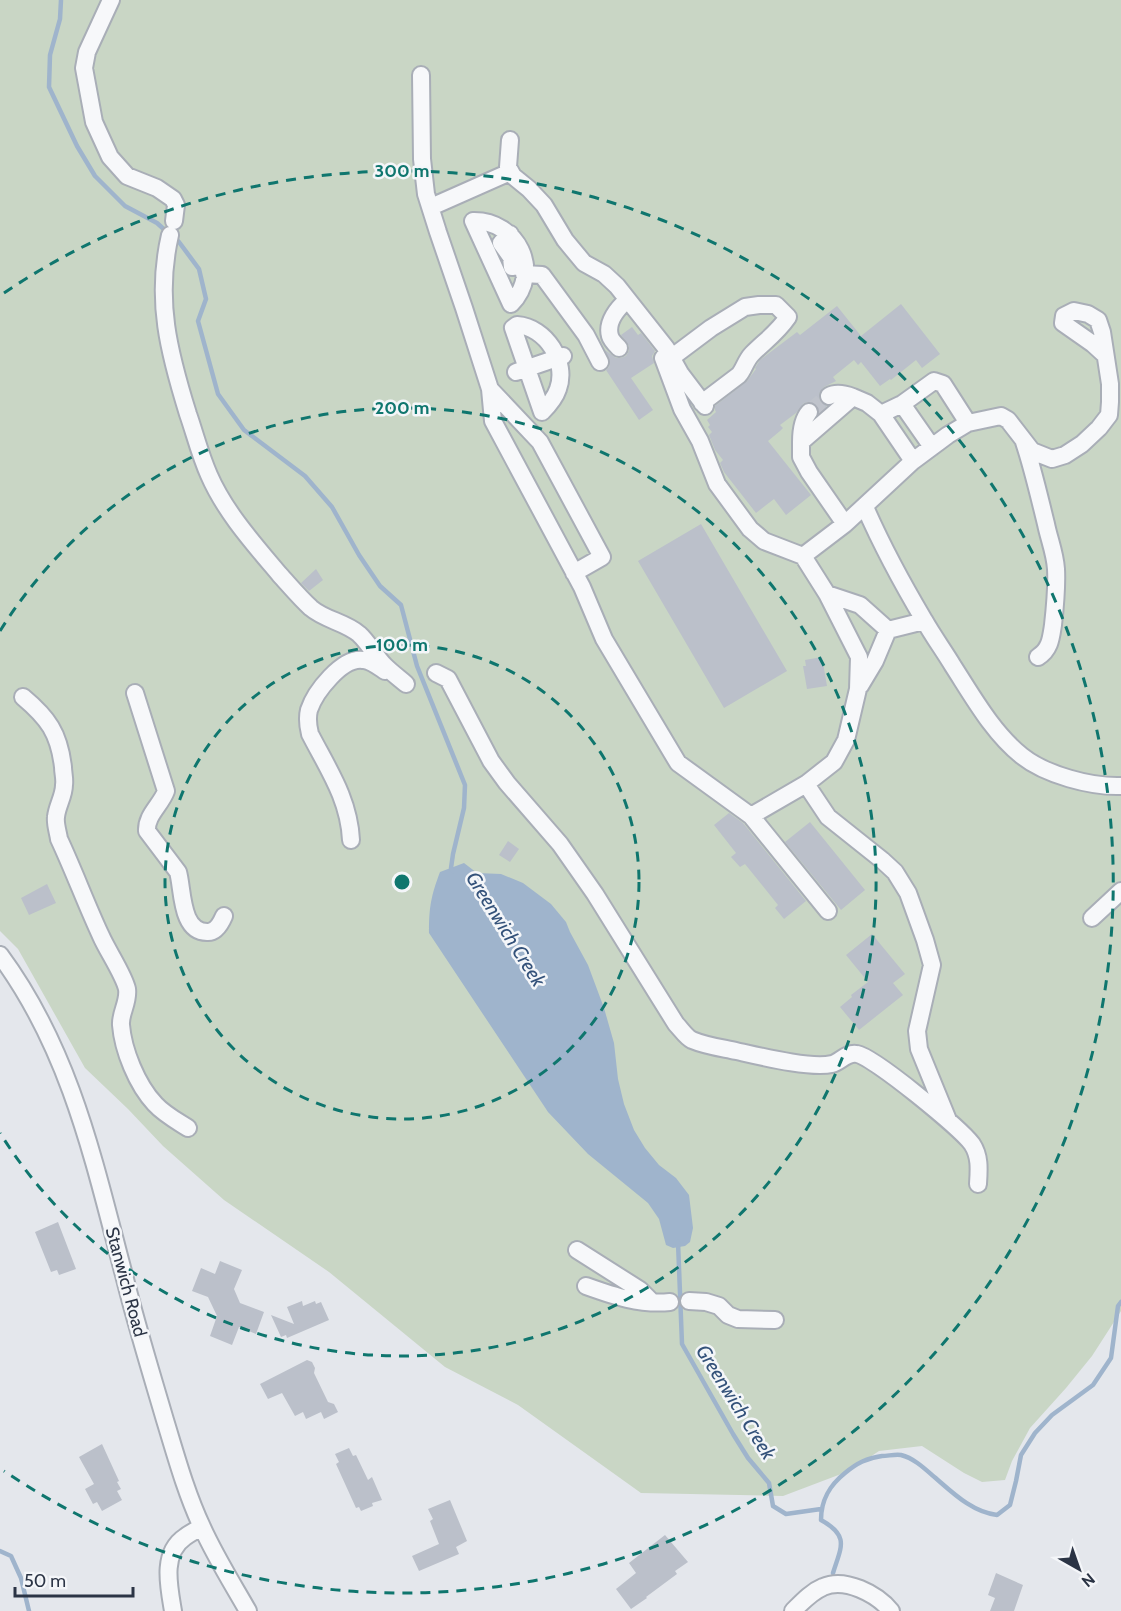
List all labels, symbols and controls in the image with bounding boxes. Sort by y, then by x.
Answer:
text: 300 m [375,160,429,182]
text: 200 m [375,397,429,419]
text: 100 m [376,634,428,656]
water label: Greenwich Creek [461,867,552,992]
centre of rings [392,872,412,892]
street label: Stanwich Road [101,1225,151,1339]
water label: Greenwich Creek [691,1340,782,1465]
north arrow [1049,1539,1109,1599]
scale bar [15,1560,134,1598]
text: N [1078,1569,1099,1591]
text: 50 m [24,1570,66,1592]

